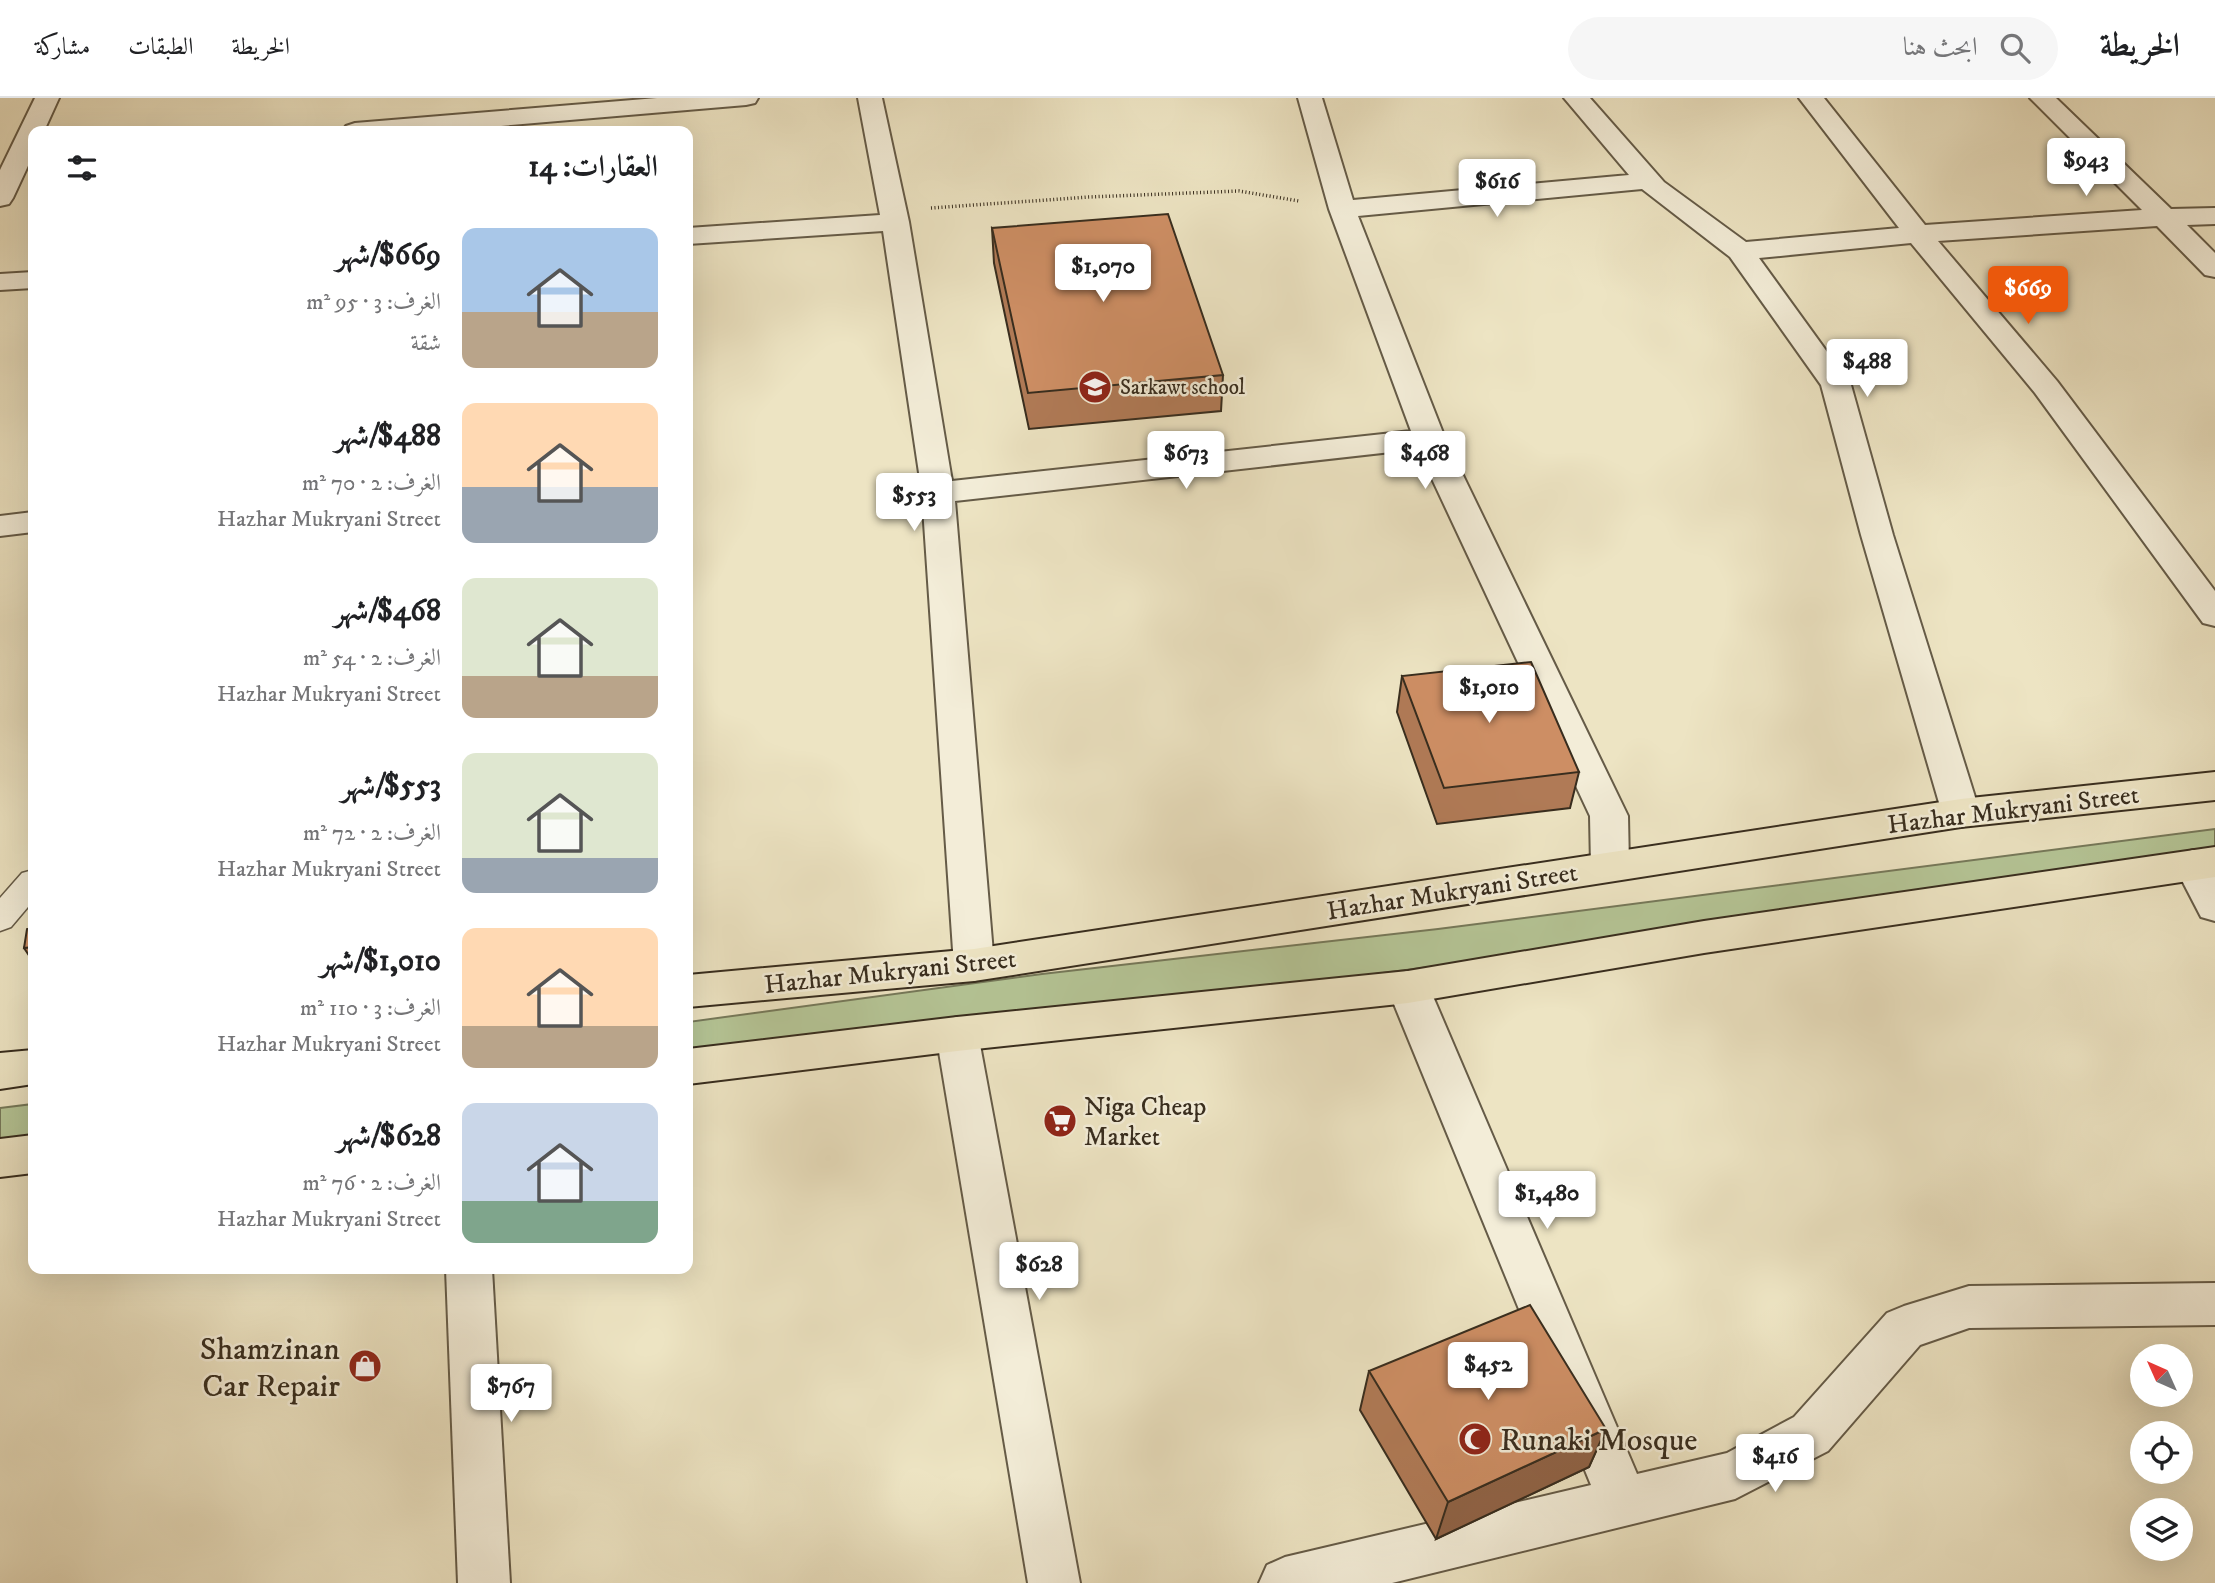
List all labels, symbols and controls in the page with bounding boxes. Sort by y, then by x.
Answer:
search box [1568,17,2058,80]
text: الخريطة [2100,26,2180,67]
icon: search [1996,29,2034,67]
text: ابحث هنا [1903,31,1978,64]
text: مشاركة [35,32,90,62]
text: الطبقات [128,32,194,62]
text: الخريطة [232,32,290,62]
pin: $943 [2045,139,2127,198]
text: $943 [2063,146,2109,175]
icon: filters [63,149,101,187]
text: العقارات: 14 [528,149,658,186]
pin: $616 [1456,159,1538,219]
text: $616 [1475,167,1519,196]
text: $669/شهر [336,237,441,274]
pin: $1,070 [1046,244,1160,304]
text: $1,070 [1071,252,1135,281]
icon: home [518,256,602,340]
pin: $669 [1987,266,2069,326]
text: $669 [2004,274,2052,303]
text: الغرف: 3 · 95 m² [306,288,441,317]
text: شقة [411,329,441,358]
pin: $488 [1826,340,1908,399]
text: $488 [1843,347,1891,376]
school or university icon: Sarkawt school [1076,368,1114,406]
place label: Sarkawt school [1120,375,1246,401]
text: $488/شهر [335,418,441,455]
icon: home [518,431,602,515]
pin: $673 [1145,432,1227,491]
pin: $468 [1384,432,1466,491]
text: $673 [1163,439,1209,468]
text: $468 [1400,439,1450,468]
text: الغرف: 2 · 70 m² [302,469,441,498]
pin: $553 [873,474,955,533]
text: $553 [892,481,936,510]
text: Hazhar Mukryani Street [217,505,441,534]
text: $468/شهر [334,593,441,630]
icon: home [518,606,602,690]
text: الغرف: 2 · 54 m² [303,644,441,673]
pin: $1,010 [1432,666,1546,725]
text: $1,010 [1459,673,1519,702]
text: Hazhar Mukryani Street [217,680,441,709]
text: $553/شهر [341,768,441,805]
street label: Hazhar Mukryani Street [1885,779,2141,842]
icon: home [518,781,602,865]
text: الغرف: 2 · 72 m² [303,819,441,848]
text: Hazhar Mukryani Street [217,855,441,884]
street label: Hazhar Mukryani Street [1325,856,1580,929]
text: $1,010/شهر [320,943,441,980]
street label: Hazhar Mukryani Street [762,943,1018,1002]
icon: home [518,956,602,1040]
text: الغرف: 3 · 110 m² [300,994,441,1023]
text: Hazhar Mukryani Street [217,1030,441,1059]
place label: Niga Cheap Market [1084,1091,1206,1154]
supermarket icon: Niga Cheap Market [1041,1102,1079,1140]
text: $628/شهر [337,1118,441,1155]
icon: home [518,1131,602,1215]
text: الغرف: 2 · 76 m² [302,1169,441,1198]
pin: $1,480 [1490,1172,1604,1231]
text: $1,480 [1515,1179,1579,1208]
text: Hazhar Mukryani Street [217,1205,441,1234]
pin: $628 [998,1242,1080,1302]
text: $628 [1015,1250,1063,1279]
place label: Shamzinan Car Repair [200,1330,340,1407]
pin: $452 [1447,1342,1529,1402]
north arrow [2130,1344,2193,1407]
map controls [2130,1344,2193,1561]
shop icon: Shamzinan Car Repair [346,1347,384,1385]
text: $452 [1464,1350,1512,1379]
pin: $767 [470,1364,552,1424]
text: $767 [487,1372,535,1401]
mosque icon: Runaki Mosque [1456,1420,1494,1458]
place label: Runaki Mosque [1500,1421,1698,1461]
button: locate [2130,1421,2193,1484]
pin: $416 [1734,1434,1816,1494]
text: $416 [1752,1442,1798,1471]
button: layers [2130,1498,2193,1561]

